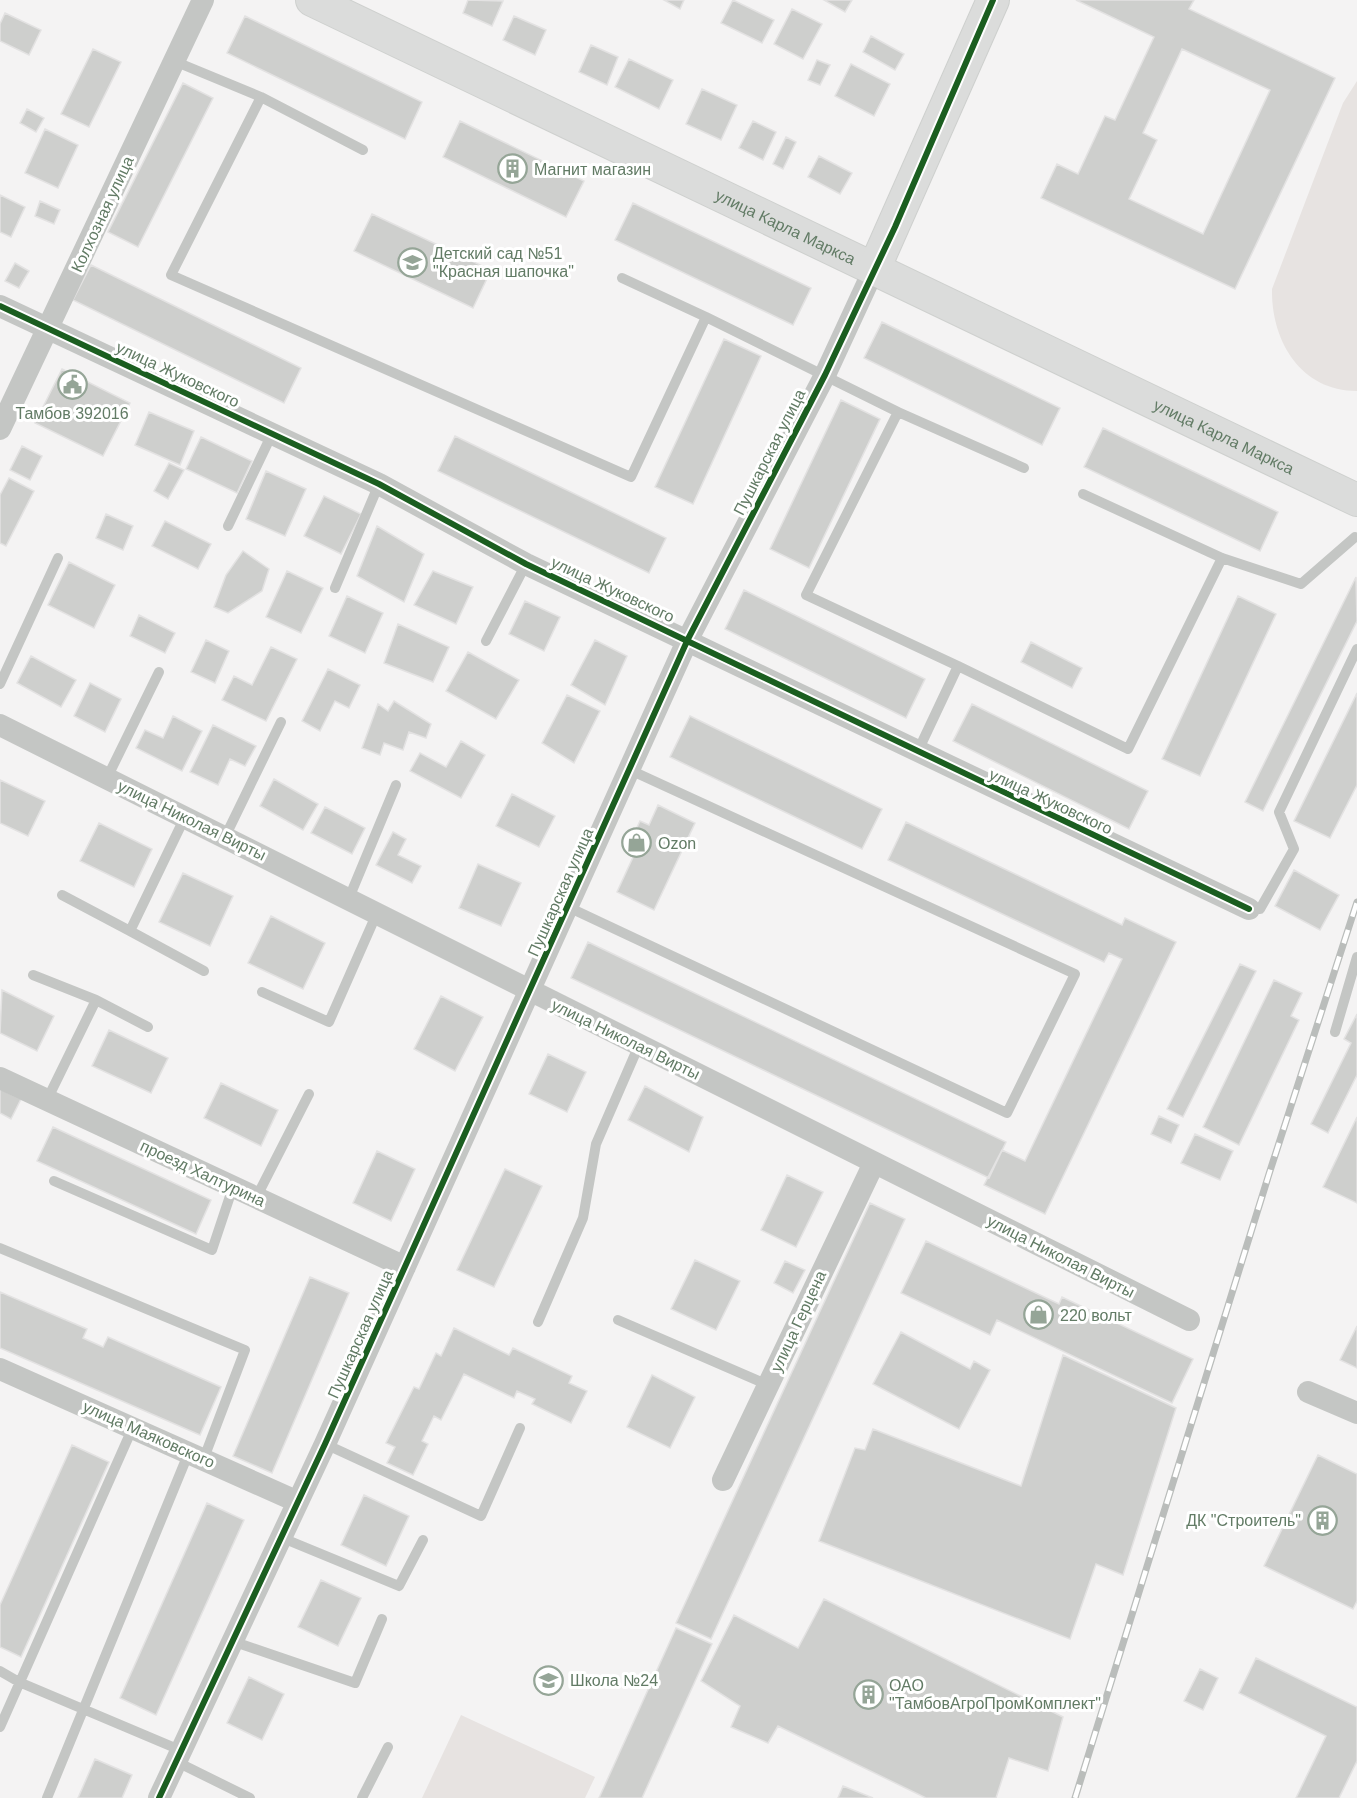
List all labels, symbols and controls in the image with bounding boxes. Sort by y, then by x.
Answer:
street label: Колхозная улица [68,153,137,275]
building icon: Магнит магазин [497,153,529,185]
place label: Магнит магазин [534,161,651,178]
street label: улица Карла Маркса [713,186,858,268]
place label: Детский сад №51 "Красная шапочка" [433,245,574,280]
school or university icon: Детский сад №51 "Красная шапочка" [396,246,428,278]
street label: улица Жуковского [114,338,242,410]
public building icon: Тамбов 392016 [56,369,88,401]
street label: Пушкарская улица [730,386,809,518]
street label: улица Карла Маркса [1151,396,1297,478]
place label: Тамбов 392016 [15,405,129,422]
street label: улица Жуковского [549,553,677,625]
street label: улица Жуковского [987,765,1115,837]
street label: улица Николая Вирты [115,777,269,864]
street label: Пушкарская улица [524,825,596,959]
shop icon: Ozon [621,827,653,859]
place label: Ozon [658,835,696,852]
street label: улица Николая Вирты [549,996,703,1083]
street label: проезд Халтурина [138,1137,268,1210]
street label: улица Николая Вирты [984,1212,1137,1301]
street label: Пушкарская улица [324,1267,396,1401]
street label: улица Герцена [768,1268,829,1374]
shop icon: 220 вольт [1023,1299,1055,1331]
place label: 220 вольт [1060,1307,1132,1324]
street label: улица Маяковского [80,1398,217,1471]
building icon: ДК "Строитель" [1306,1504,1338,1536]
place label: ДК "Строитель" [1186,1512,1301,1529]
school or university icon: Школа №24 [533,1664,565,1696]
place label: Школа №24 [570,1672,658,1689]
place label: ОАО "ТамбовАгроПромКомплект" [889,1677,1101,1712]
building icon: ОАО "ТамбовАгроПромКомплект" [852,1678,884,1710]

